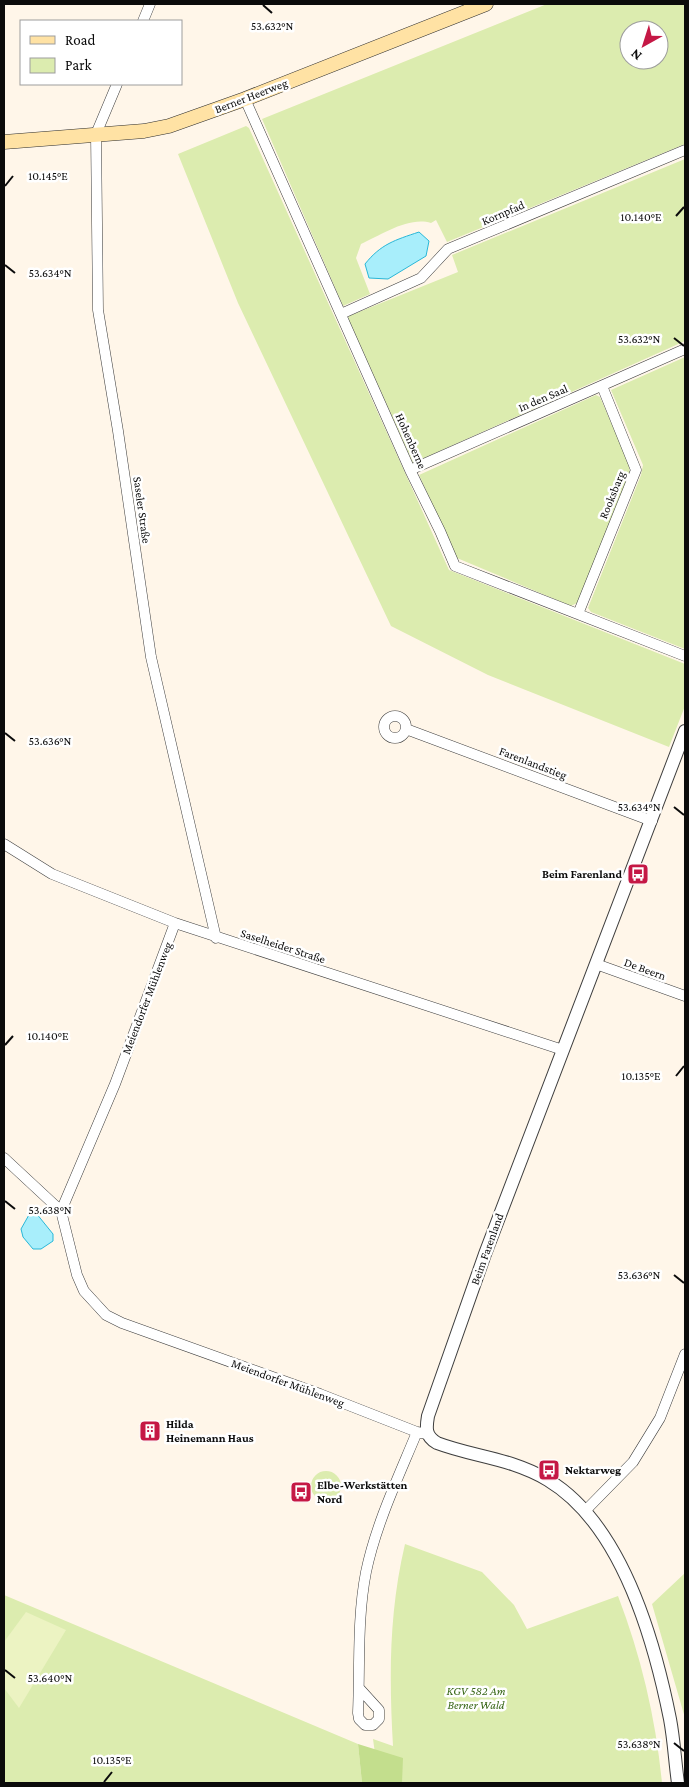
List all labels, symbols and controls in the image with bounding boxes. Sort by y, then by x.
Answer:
text: 53.632°N [251,19,293,33]
legend [20,20,182,85]
north arrow [619,20,669,70]
text: Road [65,32,96,48]
text: N [627,46,645,64]
text: Park [65,57,92,73]
street label: Berner Heerweg [213,76,290,116]
text: 10.145°E [28,169,68,183]
street label: Kornpfad [479,197,527,228]
text: 10.140°E [621,210,662,224]
text: 53.634°N [28,266,72,280]
text: 53.632°N [618,332,660,346]
street label: In den Saal [516,381,570,415]
street label: Hohenberne [393,411,429,471]
street label: Rooksbarg [596,469,628,521]
street label: Saseler Straße [130,476,154,544]
text: 53.636°N [29,734,72,748]
street label: Farenlandstieg [497,744,569,782]
text: 53.634°N [617,800,661,814]
bus stop icon: Beim Farenland [626,862,650,886]
place label: Beim Farenland [542,867,622,881]
street label: Saselheider Straße [239,926,327,966]
street label: Meiendorfer Mühlenweg [119,940,175,1056]
street label: De Beern [622,955,668,983]
text: 10.140°E [28,1029,69,1043]
text: 10.135°E [621,1069,661,1083]
text: 53.638°N [28,1203,72,1217]
street label: Beim Farenland [468,1211,507,1287]
text: 53.636°N [618,1268,661,1282]
street label: Meiendorfer Mühlenweg [230,1356,347,1410]
place label: Hilda Heinemann Haus [166,1417,254,1445]
building icon: Hilda Heinemann Haus [138,1419,162,1443]
bus stop icon: Nektarweg [537,1458,561,1482]
place label: Nektarweg [565,1463,621,1477]
place label: Elbe-Werkstätten Nord [317,1478,407,1506]
bus stop icon: Elbe-Werkstätten Nord [289,1480,313,1504]
text: 53.640°N [28,1671,73,1685]
park label: KGV 582 Am Berner Wald [446,1684,506,1712]
text: 53.638°N [617,1737,661,1751]
text: 10.135°E [92,1753,132,1767]

